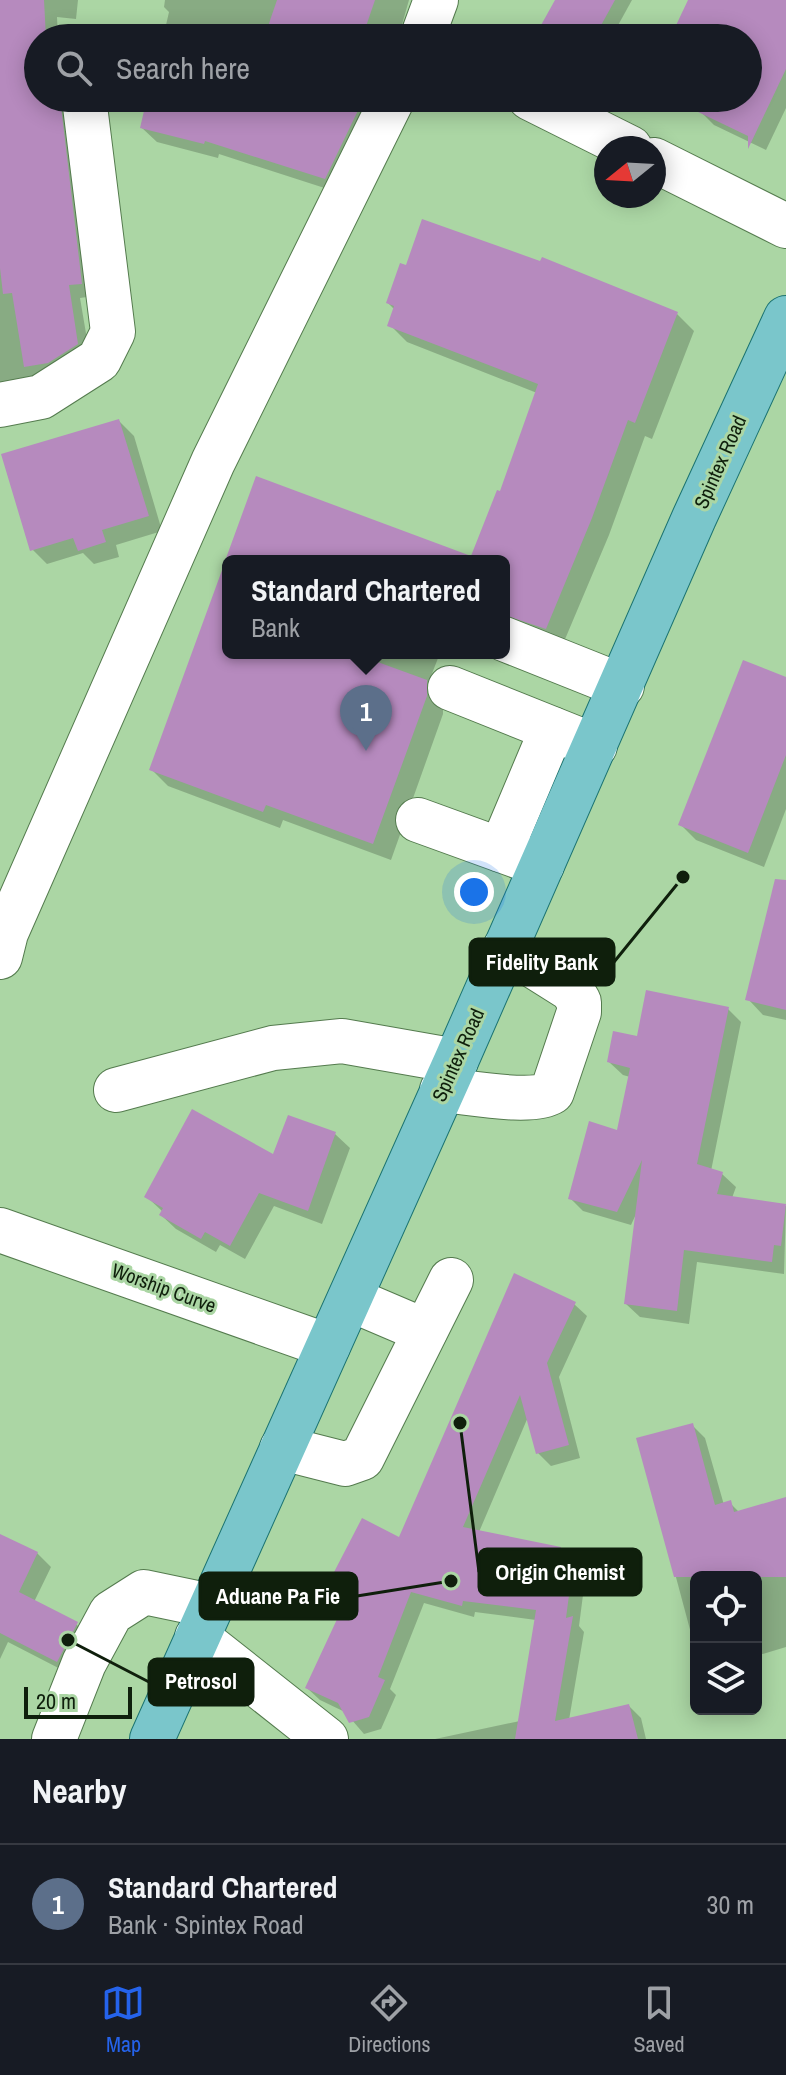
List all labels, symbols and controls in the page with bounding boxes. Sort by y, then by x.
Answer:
search box [24,24,762,112]
icon: search [52,46,96,90]
text: Search here [116,48,250,88]
north arrow [594,136,666,208]
street label: Spintex Road [687,411,752,513]
popup [222,555,510,659]
text: Standard Chartered [251,570,481,610]
text: Bank [251,610,300,645]
pin: 1 [340,685,392,751]
your location [454,872,494,912]
callout: Fidelity Bank [470,939,614,985]
text: Fidelity Bank [486,947,599,977]
street label: Spintex Road [425,1004,490,1106]
street label: Worship Curve [108,1256,220,1319]
callout: Origin Chemist [479,1549,641,1595]
text: Origin Chemist [495,1557,625,1587]
map controls [690,1571,762,1715]
button: locate [690,1571,762,1643]
callout: Aduane Pa Fie [200,1573,357,1619]
text: Aduane Pa Fie [216,1581,340,1611]
button: layers [690,1643,762,1715]
callout: Petrosol [149,1659,253,1705]
text: Petrosol [165,1666,237,1696]
scale bar [24,1683,132,1719]
text: 20 m [36,1686,76,1716]
text: Nearby [32,1768,127,1814]
text: Standard Chartered [108,1867,338,1907]
text: 1 [52,1887,64,1922]
text: 30 m [707,1887,754,1922]
text: Bank · Spintex Road [108,1907,304,1942]
tab: Map [101,1981,145,2059]
tab: Directions [348,1981,431,2059]
tab: Saved [633,1981,685,2059]

